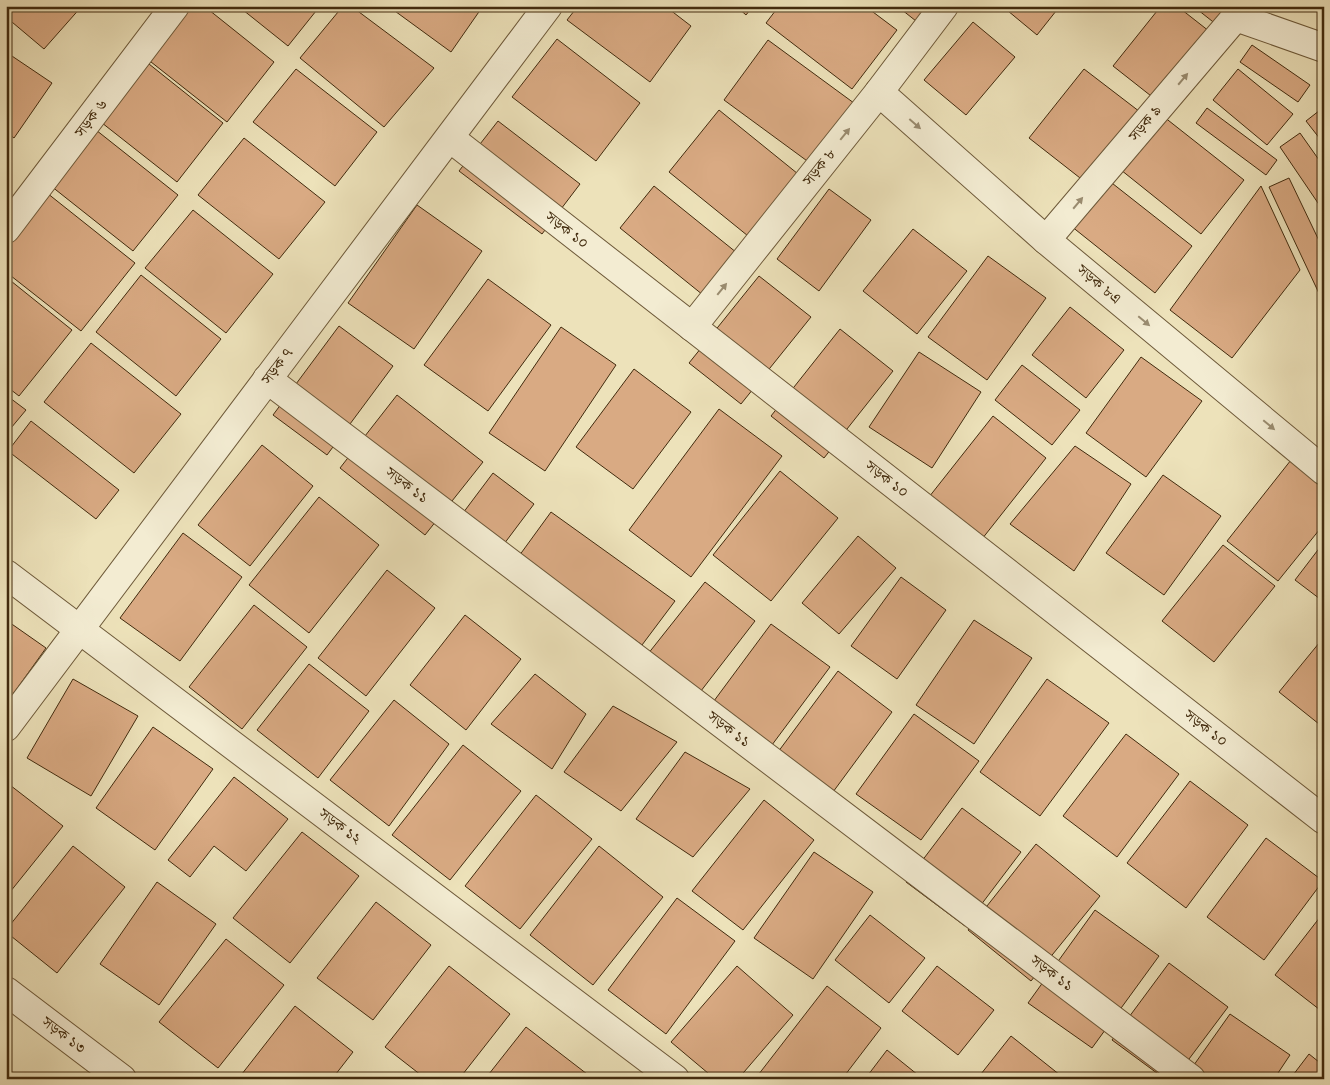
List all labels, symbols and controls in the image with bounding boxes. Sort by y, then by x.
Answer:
one-way arrow [1177,73,1189,85]
street label: সড়ক ৬ [69,95,111,141]
street label: সড়ক ৯ [1123,101,1165,145]
one-way arrow [909,118,921,130]
one-way arrow [840,127,850,141]
street label: সড়ক ৮ [797,144,839,190]
one-way arrow [1072,196,1083,209]
street label: সড়ক ১০ [541,206,593,252]
street label: সড়ক ৮এ [1073,259,1125,308]
one-way arrow [717,282,728,295]
one-way arrow [1138,316,1151,327]
street label: সড়ক ৭ [256,344,297,389]
one-way arrow [1263,420,1276,431]
street label: সড়ক ১০ [861,455,913,501]
street label: সড়ক ১১ [381,462,432,507]
street label: সড়ক ১০ [1180,704,1232,750]
street label: সড়ক ১১ [703,706,754,751]
street label: সড়ক ১২ [315,803,366,848]
street label: সড়ক ১১ [1026,950,1077,995]
street label: সড়ক ১৩ [38,1011,90,1057]

